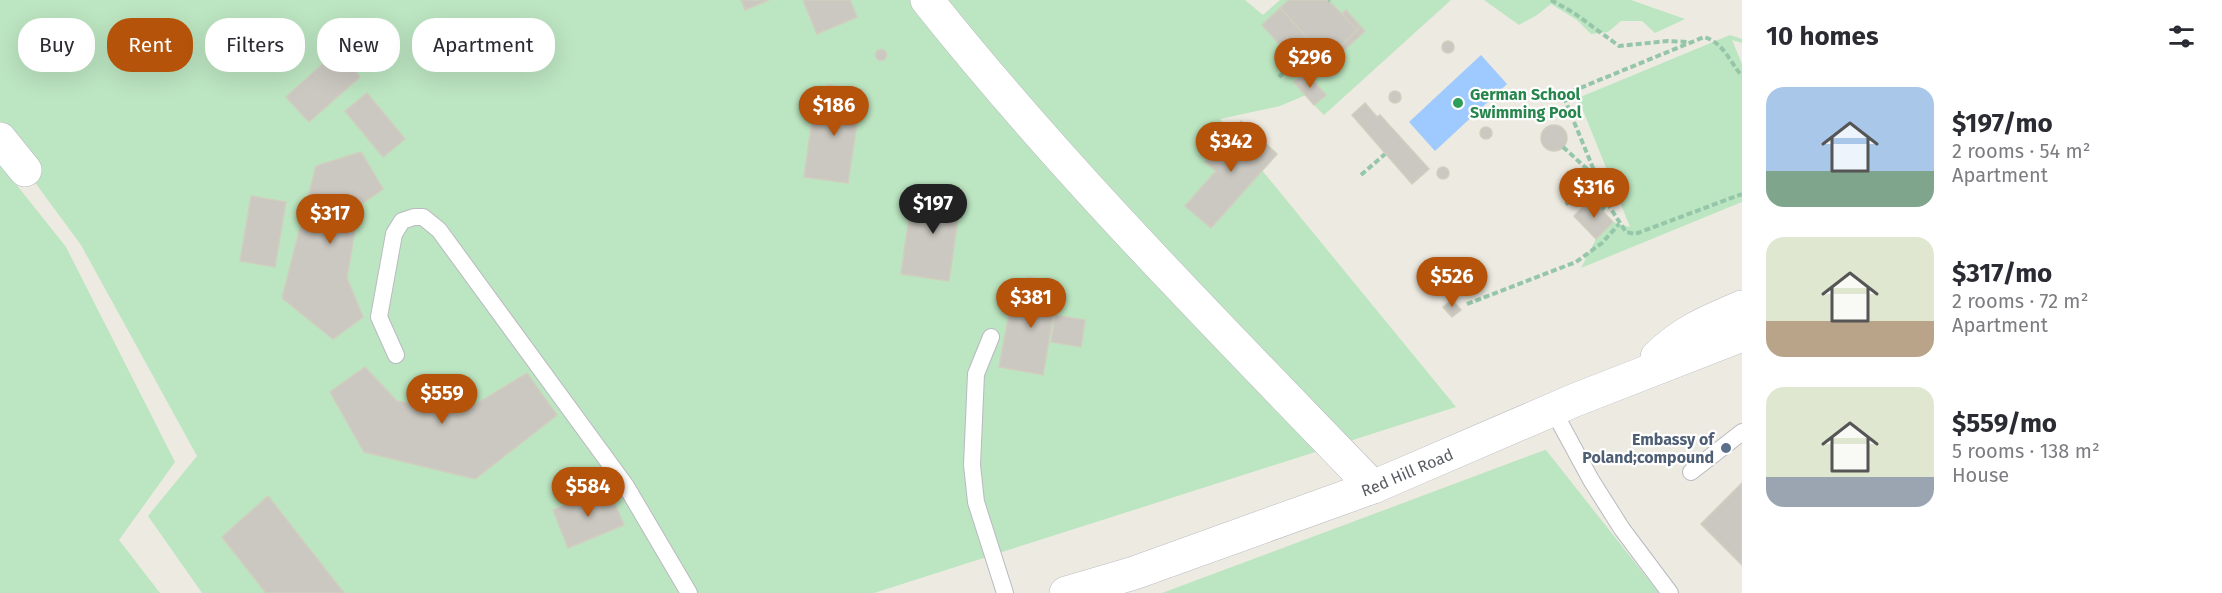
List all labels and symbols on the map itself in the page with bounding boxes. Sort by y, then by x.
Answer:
pin: $296 [1274,38,1346,89]
place label: German School Swimming Pool [1470,85,1582,122]
pin: $186 [798,86,870,137]
marker: German School Swimming Pool [1451,96,1465,110]
pin: $342 [1195,122,1267,173]
pin: $316 [1558,168,1630,219]
pin: $197 [897,184,969,235]
pin: $317 [294,194,366,245]
pin: $526 [1416,257,1488,308]
pin: $381 [995,278,1067,329]
pin: $559 [406,374,478,425]
place label: Embassy of Poland;compound [1582,430,1715,467]
marker: Embassy of Poland;compound [1719,441,1733,455]
street label: Red Hill Road [1359,445,1456,500]
pin: $584 [552,467,624,518]

